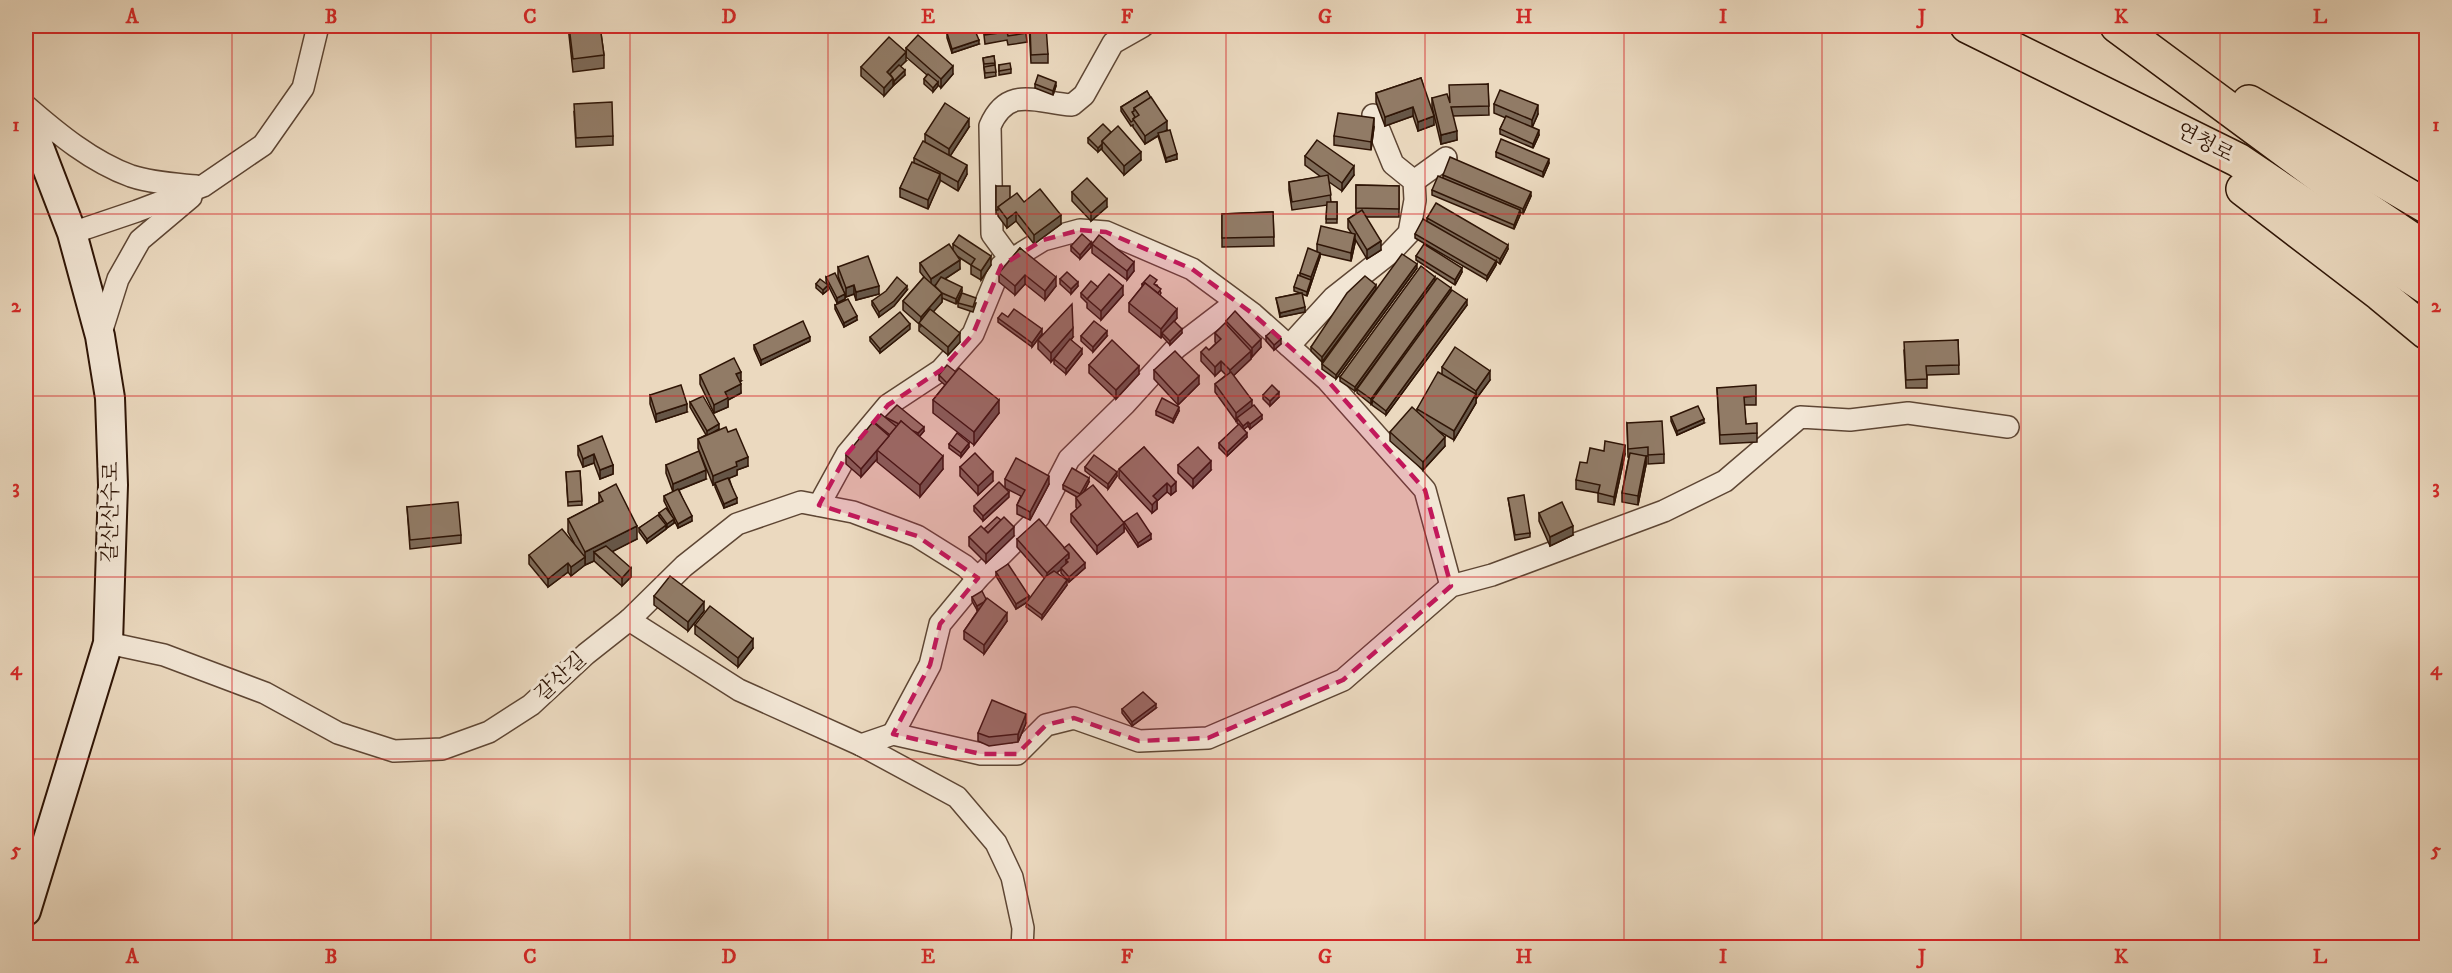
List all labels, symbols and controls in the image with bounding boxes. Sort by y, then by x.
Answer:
text: A [125,5,140,30]
text: B [325,5,337,30]
text: C [523,5,537,30]
text: D [722,5,737,30]
text: E [921,5,935,30]
text: F [1121,5,1134,30]
text: G [1318,5,1332,30]
text: H [1516,5,1533,30]
text: I [1719,5,1727,30]
text: J [1916,5,1926,30]
text: K [2114,5,2129,30]
text: L [2313,5,2328,30]
text: 1 [12,113,20,138]
text: 1 [2432,113,2440,138]
street label: 연청로 [2172,118,2238,168]
text: 2 [11,294,22,319]
text: 2 [2431,294,2442,319]
street label: 갈산산수로 [97,461,125,563]
text: 3 [12,475,20,500]
text: 3 [2432,475,2440,500]
street label: 갈산길 [530,647,592,707]
text: 4 [10,657,23,682]
text: 4 [2430,657,2443,682]
text: 5 [10,838,21,863]
text: 5 [2430,838,2441,863]
text: A [125,945,140,970]
text: B [325,945,337,970]
text: C [523,945,537,970]
text: D [722,945,737,970]
text: E [921,945,935,970]
text: F [1121,945,1134,970]
text: G [1318,945,1332,970]
text: H [1516,945,1533,970]
text: I [1719,945,1727,970]
text: J [1916,945,1926,970]
text: K [2114,945,2129,970]
text: L [2313,945,2328,970]

